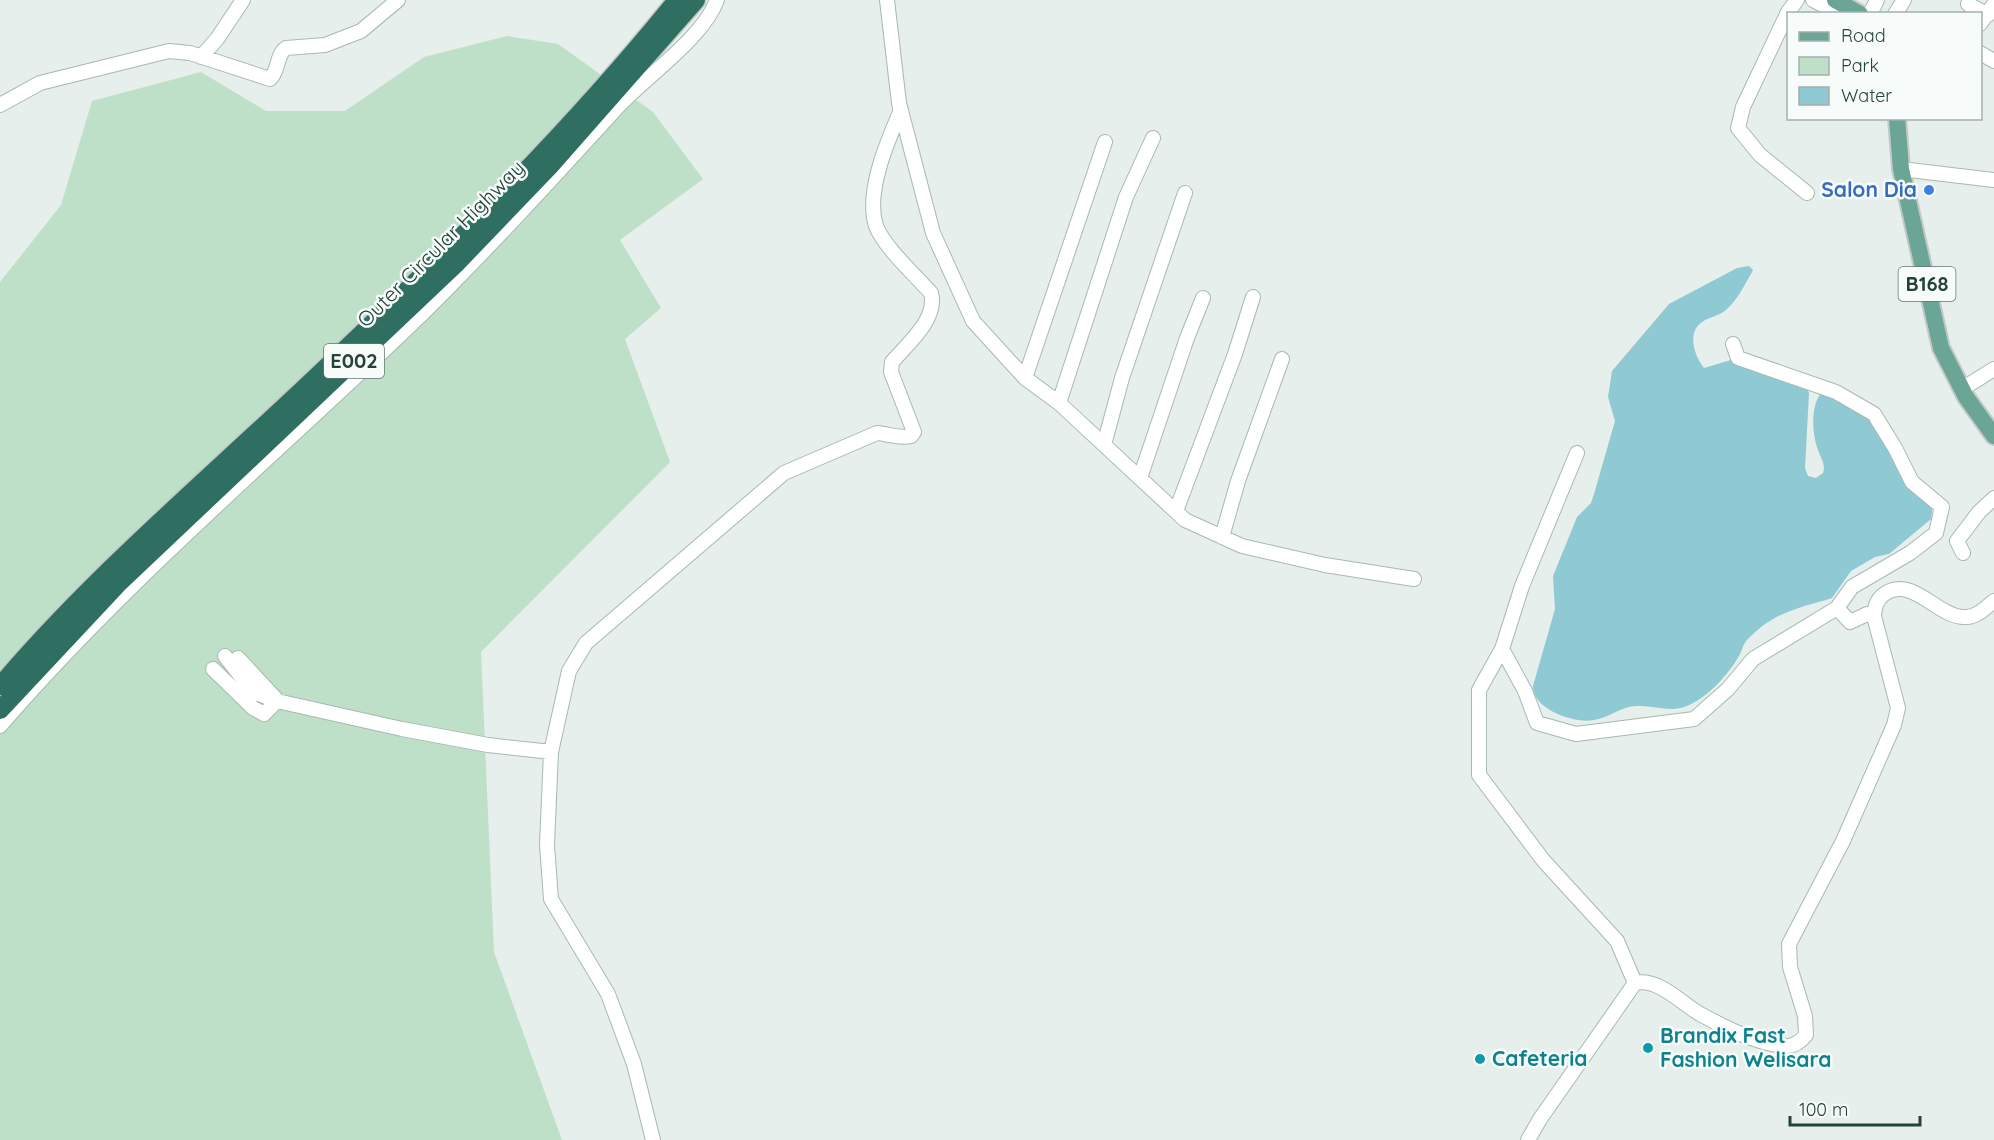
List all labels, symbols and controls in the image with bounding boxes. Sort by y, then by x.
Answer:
legend [1787,12,1982,120]
text: Road [1841,24,1886,47]
text: Park [1841,54,1879,77]
text: Water [1841,84,1892,107]
street label: Outer Circular Highway [351,154,529,332]
place label: Salon Dia [1821,176,1917,202]
marker: Salon Dia [1922,183,1936,197]
road number: B168 [1898,267,1956,301]
road number: E002 [324,344,384,378]
place label: Brandix Fast Fashion Welisara [1660,1022,1832,1072]
marker: Brandix Fast Fashion Welisara [1641,1041,1655,1055]
place label: Cafeteria [1492,1045,1587,1071]
marker: Cafeteria [1473,1052,1487,1066]
scale bar [1790,1089,1920,1127]
text: 100 m [1799,1098,1848,1121]

